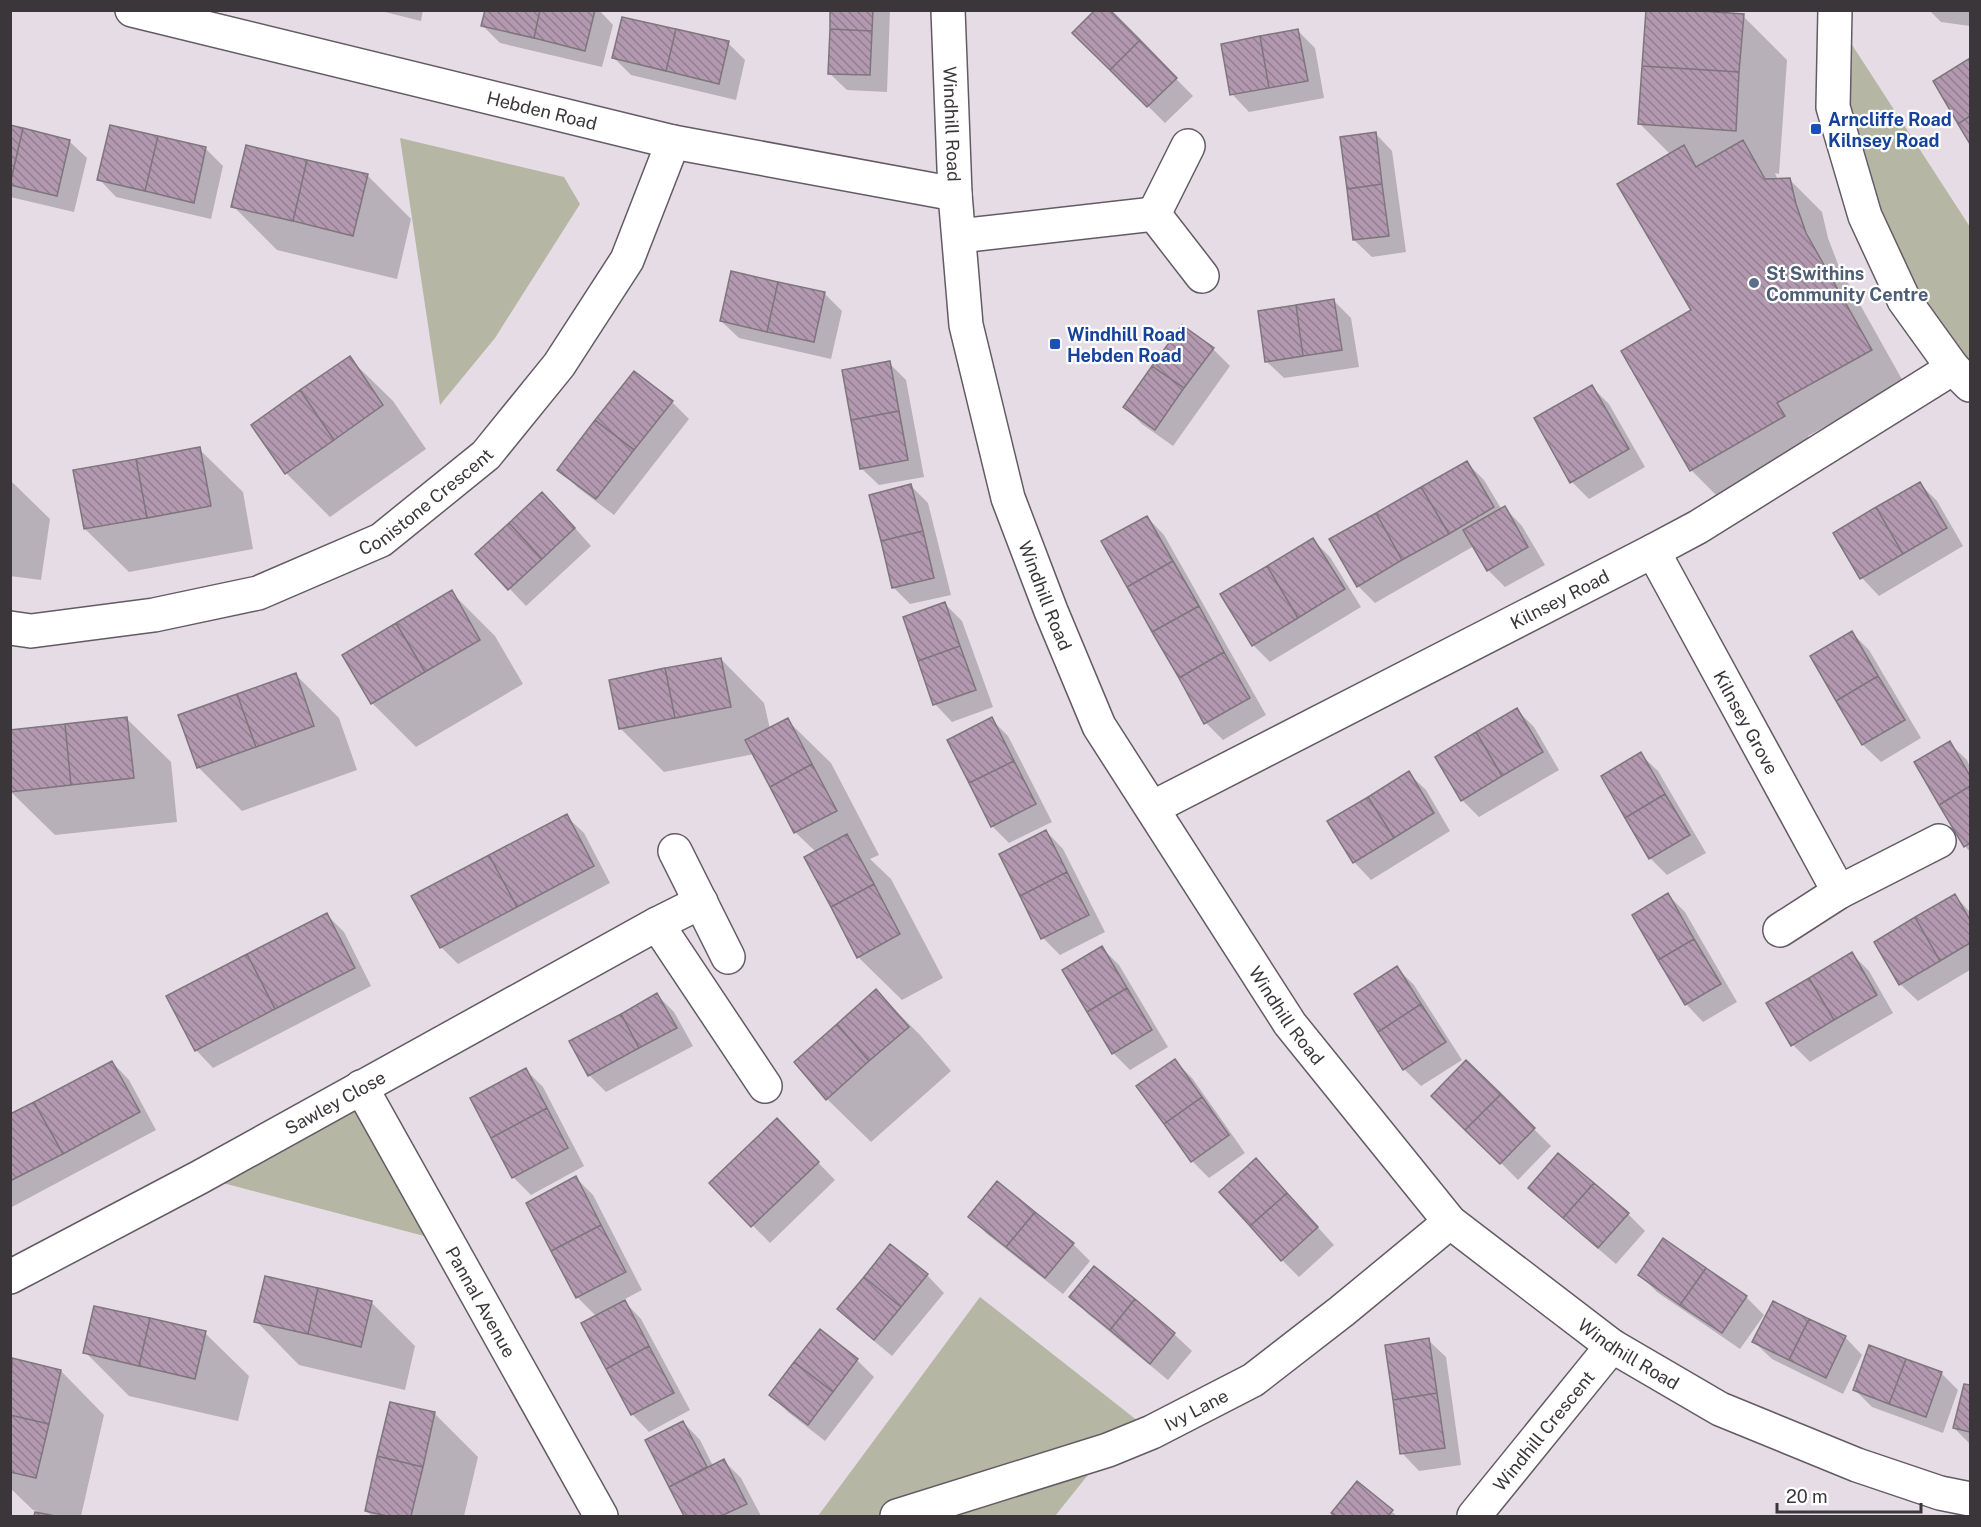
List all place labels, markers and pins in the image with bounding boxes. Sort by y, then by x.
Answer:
place label: Arncliffe Road Kilnsey Road [1828,109,1952,151]
marker: Arncliffe Road Kilnsey Road [1809,122,1823,136]
place label: St Swithins Community Centre [1766,263,1928,305]
marker: St Swithins Community Centre [1747,276,1761,290]
place label: Windhill Road Hebden Road [1067,324,1186,366]
marker: Windhill Road Hebden Road [1048,337,1062,351]

